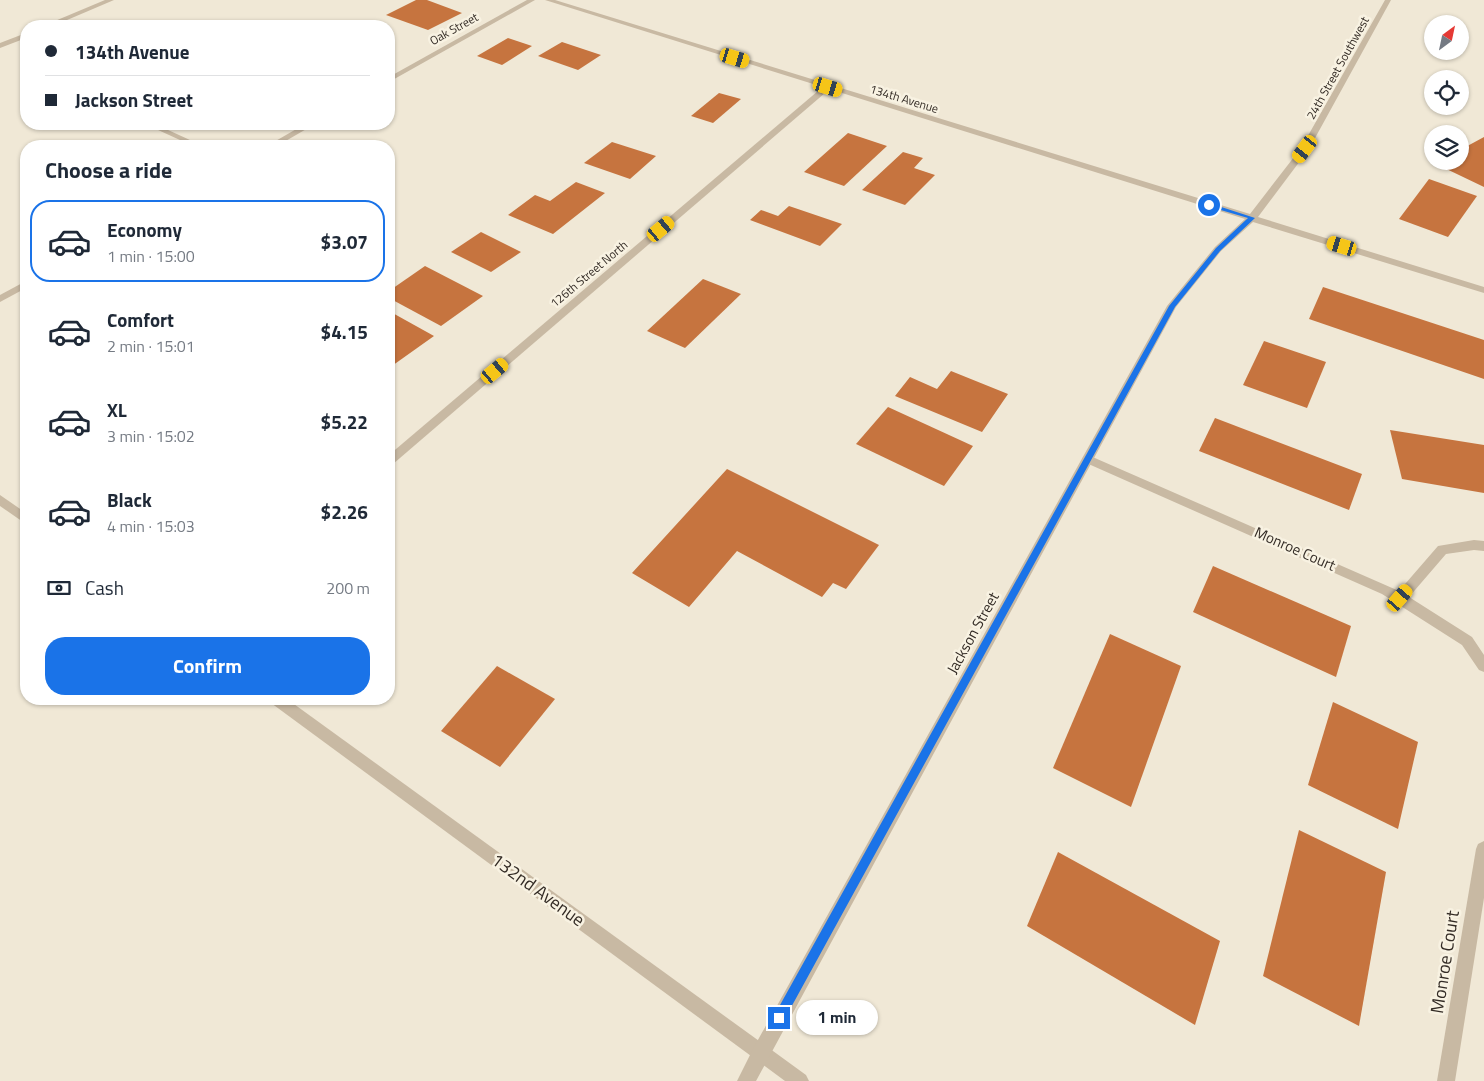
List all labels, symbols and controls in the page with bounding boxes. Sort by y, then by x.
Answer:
street label: Oak Street [426,7,482,50]
street label: 24th Street Southwest [1301,12,1374,123]
north arrow [1424,15,1469,60]
map controls [1424,15,1469,170]
text: 134th Avenue [75,37,189,66]
car [718,46,751,70]
button: locate [1424,70,1469,115]
car [811,75,844,99]
street label: 134th Avenue [867,79,941,118]
text: Jackson Street [75,85,193,114]
button: layers [1424,125,1469,170]
car [1289,133,1320,165]
text: Choose a ride [45,153,172,187]
route start [1198,194,1220,216]
car [644,214,677,244]
text: Economy [107,215,182,244]
icon: car [47,219,92,264]
text: $3.07 [321,227,368,256]
car [1325,234,1358,258]
street label: 126th Street North [546,235,632,312]
text: 1 min · 15:00 [107,244,195,268]
text: Comfort [107,305,174,334]
icon: car [47,309,92,354]
text: $4.15 [321,317,368,346]
text: 2 min · 15:01 [107,334,195,358]
car [478,356,511,386]
text: XL [107,395,127,424]
icon: car [47,399,92,444]
text: $5.22 [321,407,368,436]
text: 3 min · 15:02 [107,424,195,448]
text: Black [107,485,152,514]
icon: car [47,489,92,534]
text: $2.26 [321,497,368,526]
text: 4 min · 15:03 [107,514,195,538]
street label: Monroe Court [1251,520,1340,577]
text: Cash [85,573,124,602]
icon: cash [45,574,73,602]
text: 200 m [326,576,370,600]
car [1384,582,1415,614]
street label: Jackson Street [941,587,1005,678]
button: Confirm [45,637,370,695]
street label: 132nd Avenue [486,846,591,933]
street label: Monroe Court [1423,908,1466,1015]
callout: 1 min [796,1000,879,1036]
text: 1 min [818,1005,856,1029]
route end [768,1007,790,1029]

